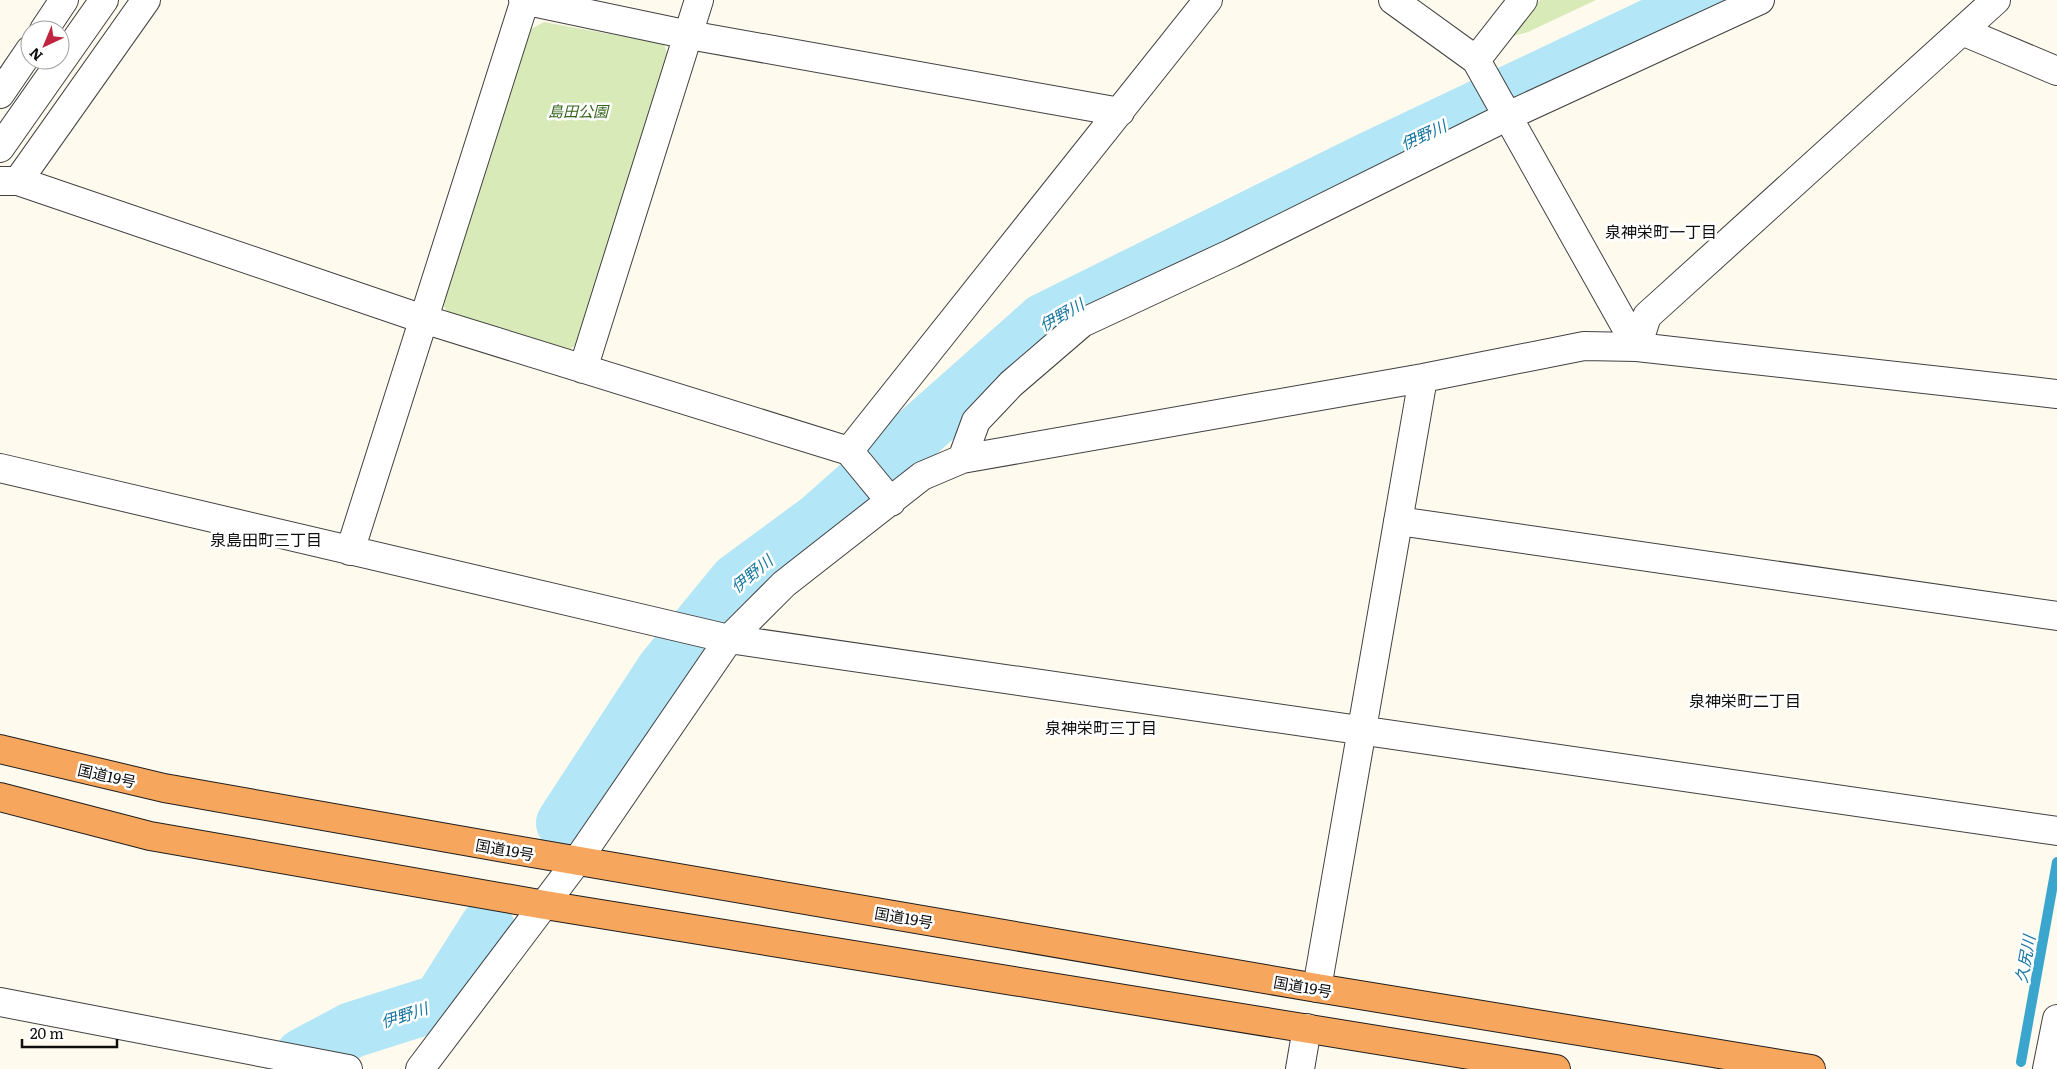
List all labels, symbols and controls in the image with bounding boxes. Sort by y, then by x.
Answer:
north arrow [20,20,70,70]
text: N [24,44,46,66]
park label: 島田公園 [548,99,610,122]
water label: 伊野川 [1396,112,1452,155]
district label: 泉神栄町一丁目 [1605,219,1717,243]
water label: 伊野川 [1034,291,1090,336]
district label: 泉島田町三丁目 [210,527,322,551]
water label: 伊野川 [725,547,779,598]
district label: 泉神栄町二丁目 [1689,688,1801,712]
district label: 泉神栄町三丁目 [1045,715,1157,739]
street label: 国道19号 [76,757,138,793]
street label: 国道19号 [474,833,536,865]
street label: 国道19号 [873,901,935,933]
water label: 久尻川 [2008,931,2040,985]
street label: 国道19号 [1272,970,1334,1002]
water label: 伊野川 [377,995,432,1033]
scale bar [22,1016,118,1048]
text: 20 m [30,1021,64,1044]

